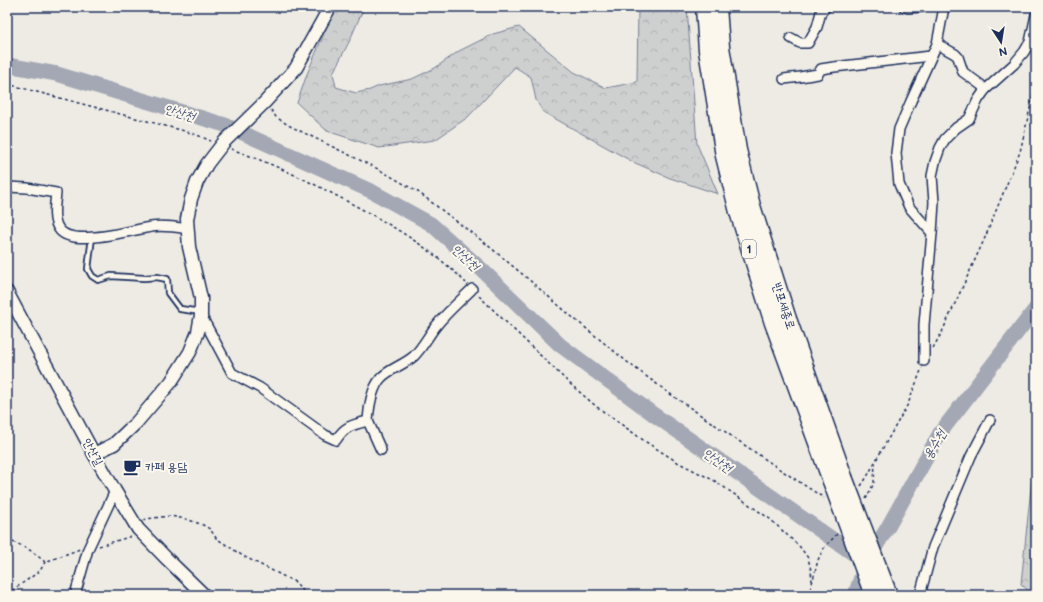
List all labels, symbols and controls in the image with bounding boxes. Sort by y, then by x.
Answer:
north arrow [981,22,1021,62]
text: N [998,44,1008,59]
water label: 안산천 [162,101,199,126]
road number: 1 [742,240,756,258]
water label: 안산천 [448,241,483,275]
street label: 반포세종로 [769,281,798,331]
water label: 용수천 [920,426,951,462]
street label: 안산길 [79,436,106,469]
water label: 안산천 [700,445,736,477]
cafe icon: 카페 용담 [122,457,142,477]
place label: 카페 용담 [145,460,187,475]

